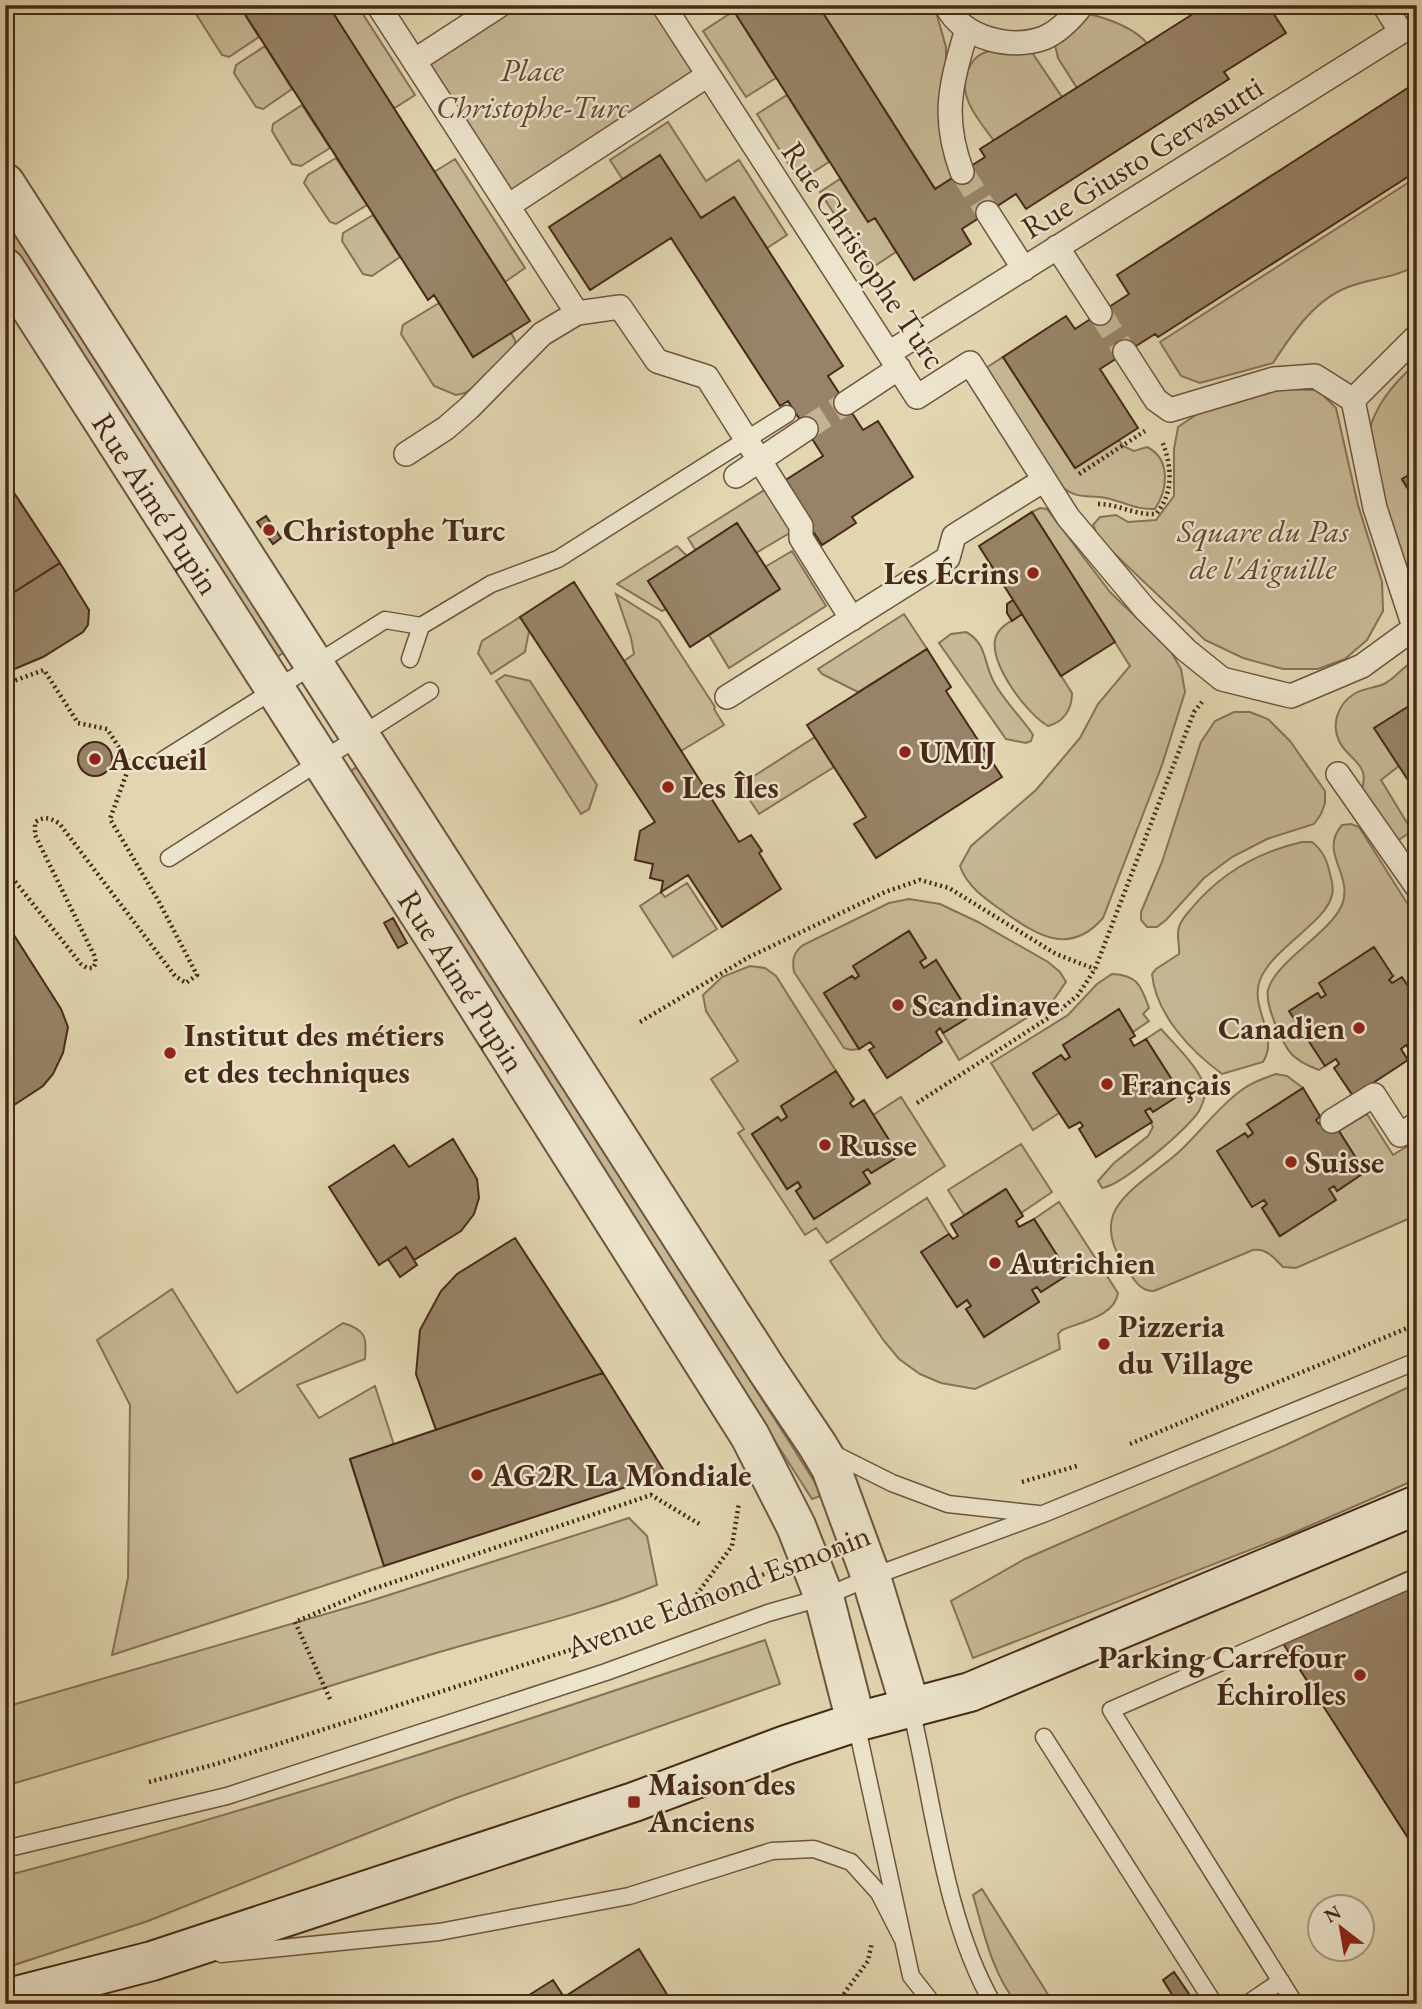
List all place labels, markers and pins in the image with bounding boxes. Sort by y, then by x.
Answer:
place label: Christophe Turc [283,509,506,551]
marker: Christophe Turc [261,522,277,538]
place label: Les Écrins [884,552,1019,594]
marker: Les Écrins [1025,565,1041,581]
place label: UMIJ [919,731,996,773]
place label: Accueil [108,738,207,780]
marker: UMIJ [897,744,913,760]
marker: Accueil [87,751,103,767]
place label: Les Îles [682,766,779,808]
marker: Les Îles [660,779,676,795]
place label: Scandinave [912,984,1060,1026]
marker: Scandinave [890,997,906,1013]
place label: Canadien [1218,1007,1345,1049]
place label: Institut des métiers et des techniques [184,1014,444,1093]
marker: Canadien [1351,1020,1367,1036]
marker: Institut des métiers et des techniques [162,1045,178,1061]
place label: Français [1121,1063,1231,1105]
marker: Français [1099,1076,1115,1092]
place label: Russe [839,1124,917,1166]
marker: Russe [817,1137,833,1153]
place label: Suisse [1305,1141,1384,1183]
marker: Suisse [1283,1154,1299,1170]
place label: Autrichien [1008,1242,1156,1284]
marker: Autrichien [987,1255,1003,1271]
place label: Pizzeria du Village [1118,1305,1253,1384]
marker: Pizzeria du Village [1096,1336,1112,1352]
place label: AG2R La Mondiale [490,1454,752,1496]
marker: AG2R La Mondiale [469,1467,485,1483]
place label: Parking Carrefour Échirolles [1098,1636,1347,1715]
marker: Parking Carrefour Échirolles [1352,1667,1368,1683]
place label: Maison des Anciens [647,1763,796,1842]
marker: Maison des Anciens [626,1794,642,1810]

